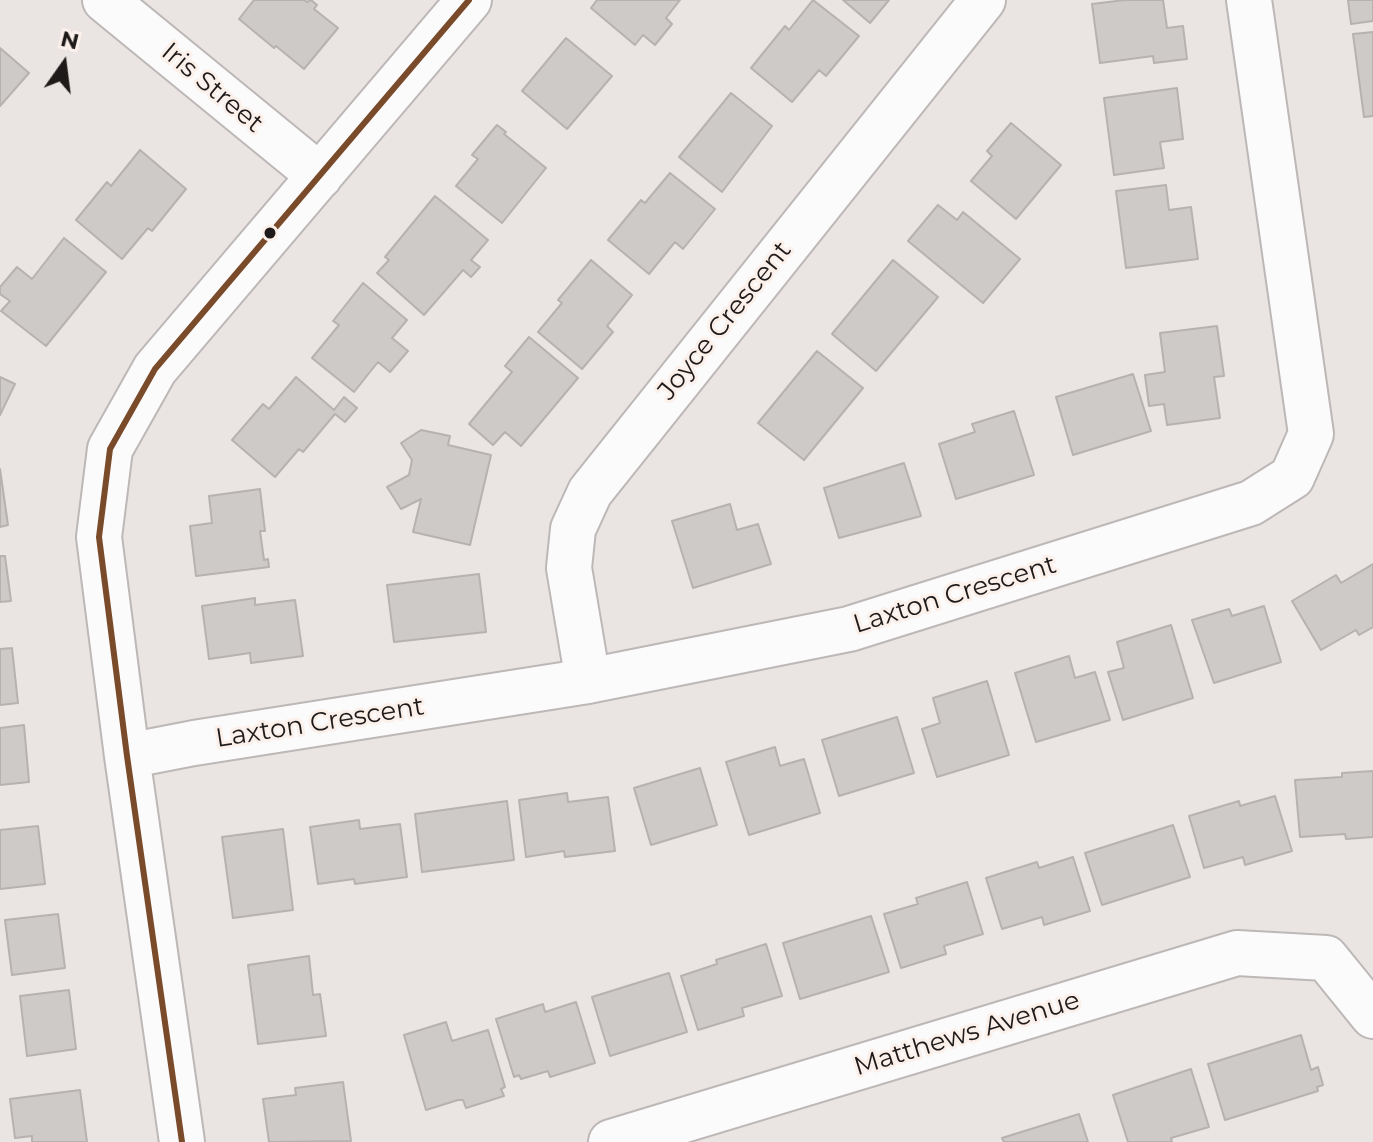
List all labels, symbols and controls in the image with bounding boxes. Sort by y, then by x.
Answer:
north arrow [24,24,104,104]
text: N [58,25,82,55]
street label: Iris Street [155,36,269,140]
unlabelled marker [262,225,278,241]
street label: Joyce Crescent [652,236,798,406]
street label: Laxton Crescent [850,549,1060,641]
street label: Laxton Crescent [214,691,426,755]
street label: Matthews Avenue [850,985,1084,1083]

